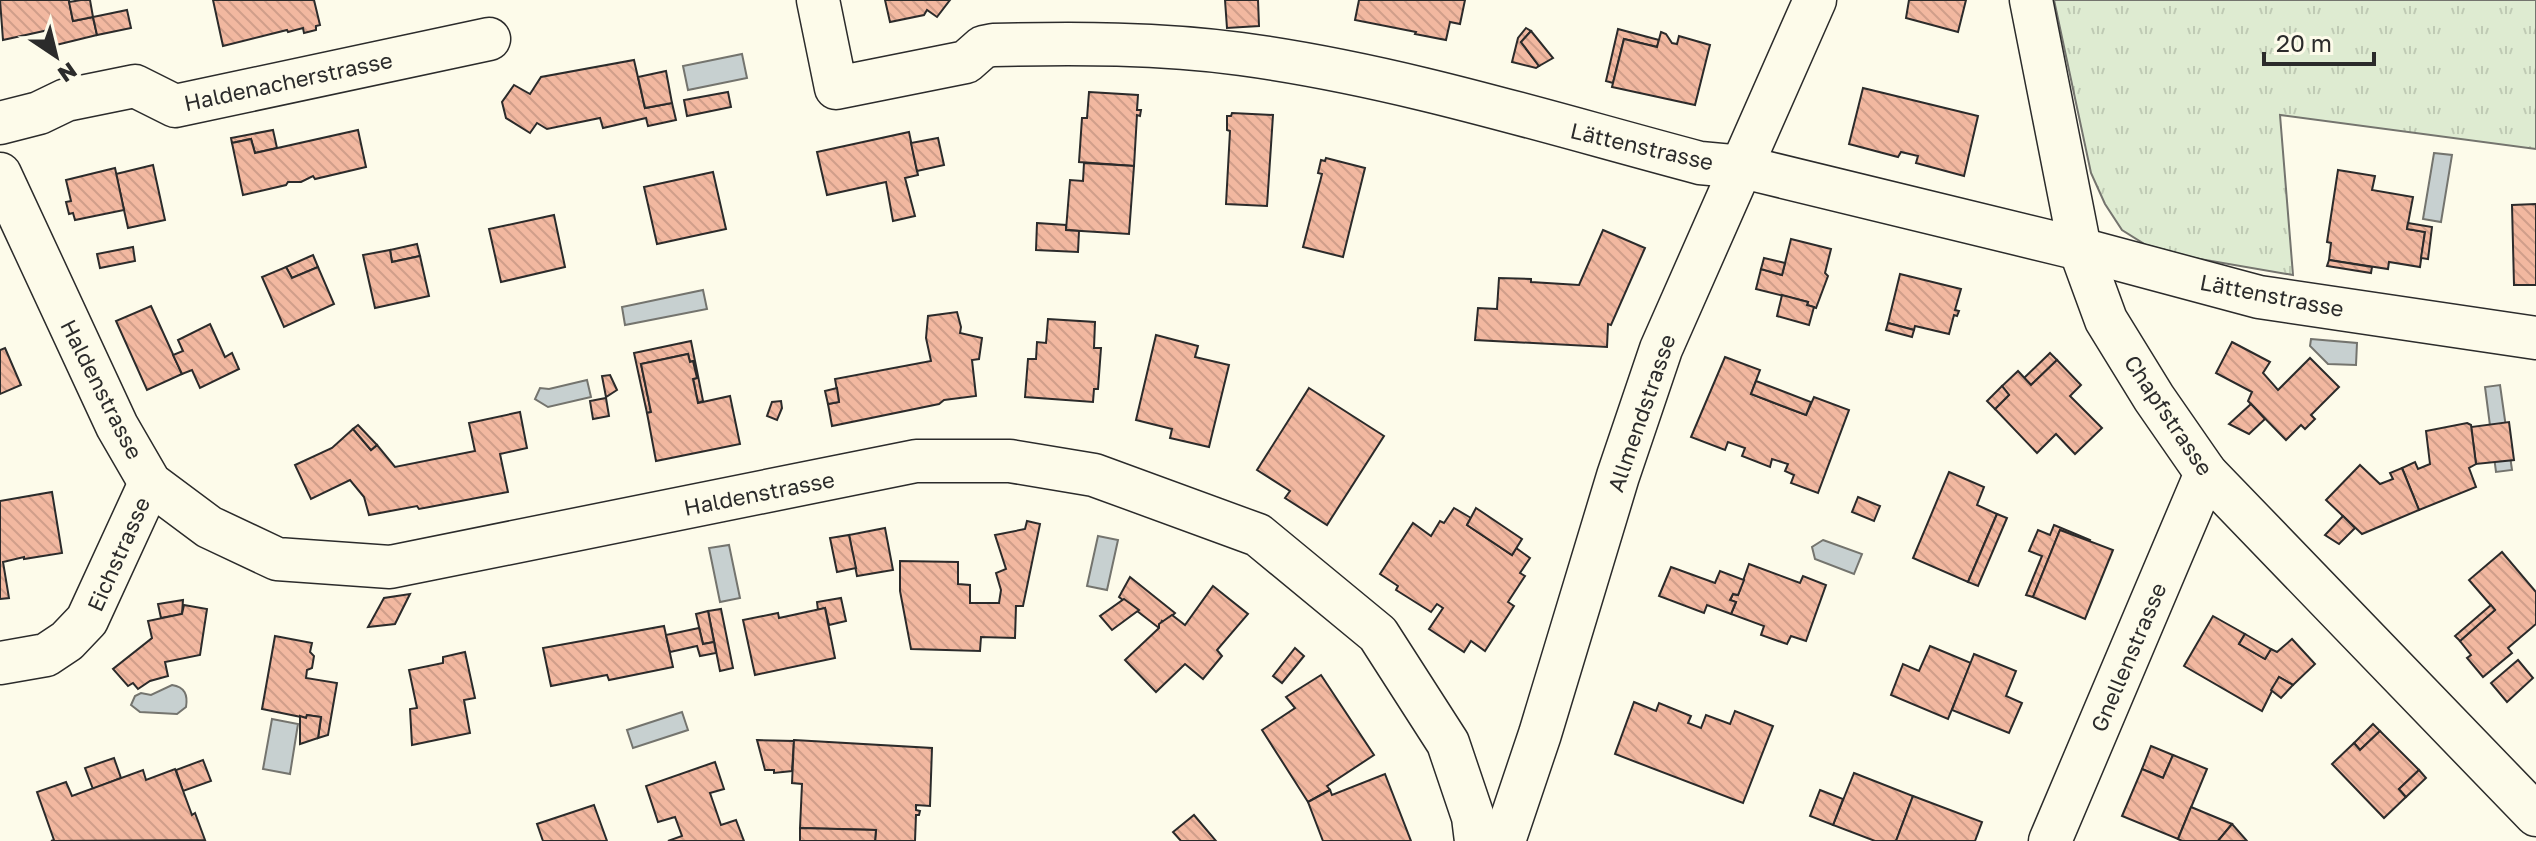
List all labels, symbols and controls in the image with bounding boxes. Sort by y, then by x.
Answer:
north arrow [16,16,96,96]
scale bar [2264,16,2374,66]
text: 20 m [2276,28,2332,57]
street label: Haldenacherstrasse [181,46,395,116]
text: N [53,57,82,89]
street label: Lättenstrasse [1568,116,1716,176]
street label: Lättenstrasse [2198,268,2346,322]
street label: Haldenstrasse [55,315,149,463]
street label: Allmendstrasse [1601,331,1681,495]
street label: Chapfstrasse [2119,350,2219,480]
street label: Haldenstrasse [681,465,837,521]
street label: Eichstrasse [81,493,155,615]
street label: Gnellenstrasse [2084,578,2172,736]

